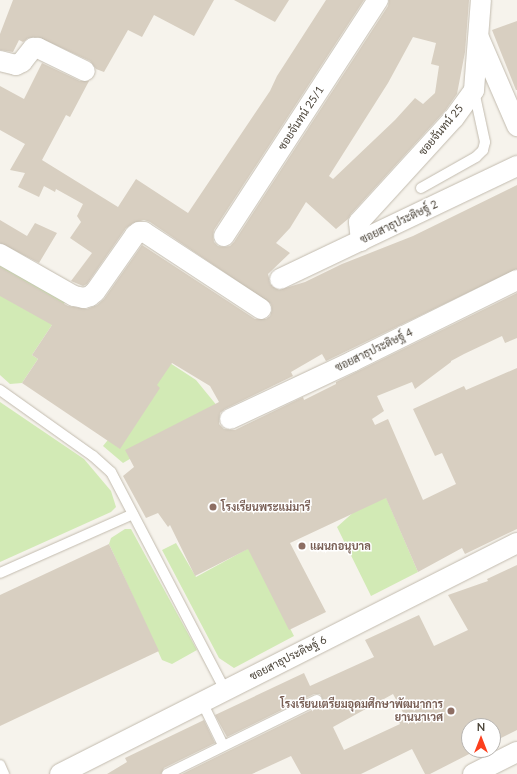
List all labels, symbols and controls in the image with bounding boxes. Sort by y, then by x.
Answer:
street label: ซอยจันทน์ 25/1 [275,83,327,153]
street label: ซอยจันทน์ 25 [416,102,466,158]
street label: ซอยสาธุประดิษฐ์ 2 [358,198,440,246]
street label: ซอยสาธุประดิษฐ์ 4 [333,326,415,374]
place label: โรงเรียนพระแม่มารี [221,500,310,514]
marker: โรงเรียนพระแม่มารี [208,502,218,512]
place label: แผนกอนุบาล [310,539,371,553]
marker: แผนกอนุบาล [297,541,307,551]
street label: ซอยสาธุประดิษฐ์ 6 [247,633,329,683]
place label: โรงเรียนเตรียมอุดมศึกษาพัฒนาการ ยานนาเวศ [280,698,443,724]
marker: โรงเรียนเตรียมอุดมศึกษาพัฒนาการ ยานนาเวศ [446,706,456,716]
north arrow [461,718,501,758]
text: N [477,720,485,733]

